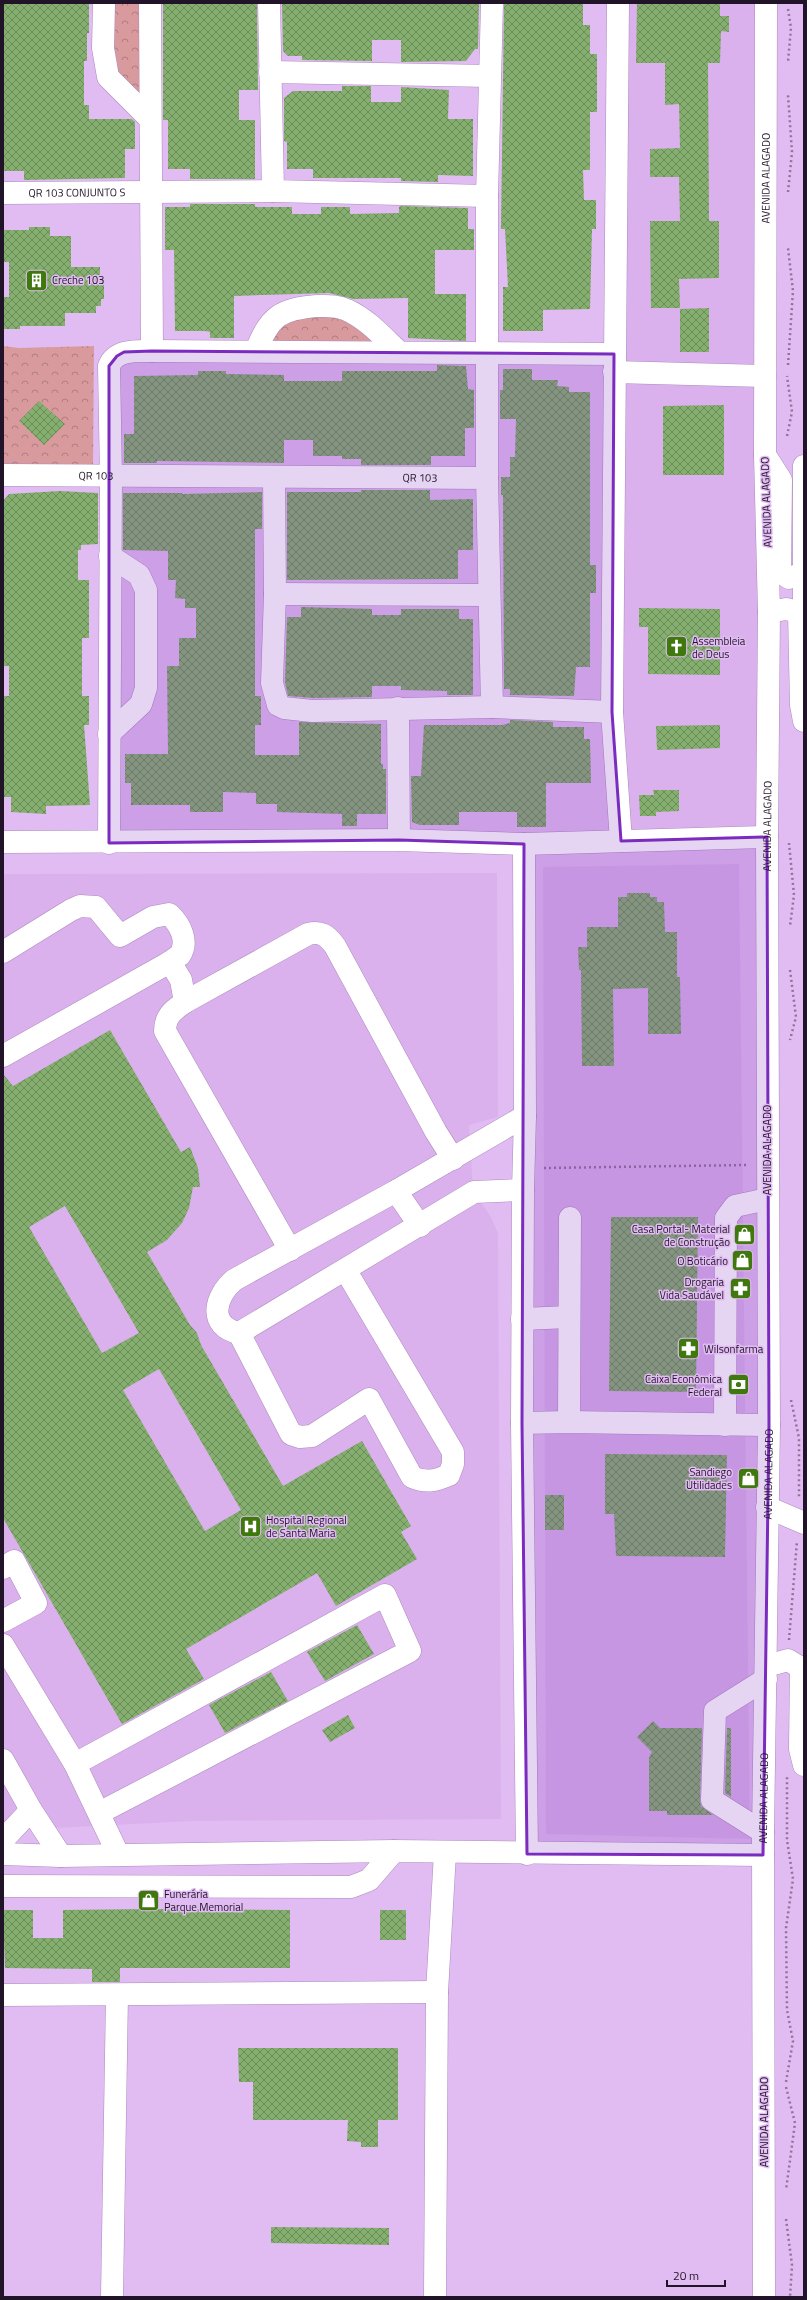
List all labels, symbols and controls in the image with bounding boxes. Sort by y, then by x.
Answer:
street label: AVENIDA ALAGADO [758,133,774,224]
street label: QR 103 CONJUNTO S [29,184,126,201]
building icon: Creche 103 [24,267,50,293]
place label: Creche 103 [52,272,104,288]
street label: AVENIDA ALAGADO [756,456,776,548]
street label: QR 103 [78,467,114,484]
street label: QR 103 [402,469,438,486]
place label: Assembleia de Deus [692,633,746,662]
church icon: Assembleia de Deus [663,634,689,660]
street label: AVENIDA ALAGADO [759,781,776,871]
street label: AVENIDA ALAGADO [759,1105,775,1195]
place label: Casa Portal- Material de Construção [632,1221,730,1250]
shop icon: Casa Portal- Material de Construção [732,1222,758,1248]
shop icon: O Boticário [730,1248,756,1274]
place label: O Boticário [677,1253,728,1269]
place label: Drogaria Vida Saudável [660,1274,724,1303]
pharmacy icon: Drogaria Vida Saudável [727,1275,753,1301]
pharmacy icon: Wilsonfarma [675,1336,701,1362]
place label: Wilsonfarma [704,1341,764,1357]
place label: Caixa Econômica Federal [645,1371,722,1400]
bank icon: Caixa Econômica Federal [725,1372,751,1398]
street label: AVENIDA ALAGADO [760,1429,777,1520]
place label: Sandiego Utilidades [686,1464,732,1493]
shop icon: Sandiego Utilidades [735,1465,761,1491]
place label: Hospital Regional de Santa Maria [266,1512,347,1541]
hospital icon: Hospital Regional de Santa Maria [238,1513,264,1539]
street label: AVENIDA ALAGADO [755,1752,772,1843]
place label: Funerária Parque Memorial [164,1886,243,1915]
shop icon: Funerária Parque Memorial [135,1887,161,1913]
street label: AVENIDA ALAGADO [756,2077,772,2167]
scale bar [667,2262,725,2288]
text: 20 m [673,2266,699,2285]

